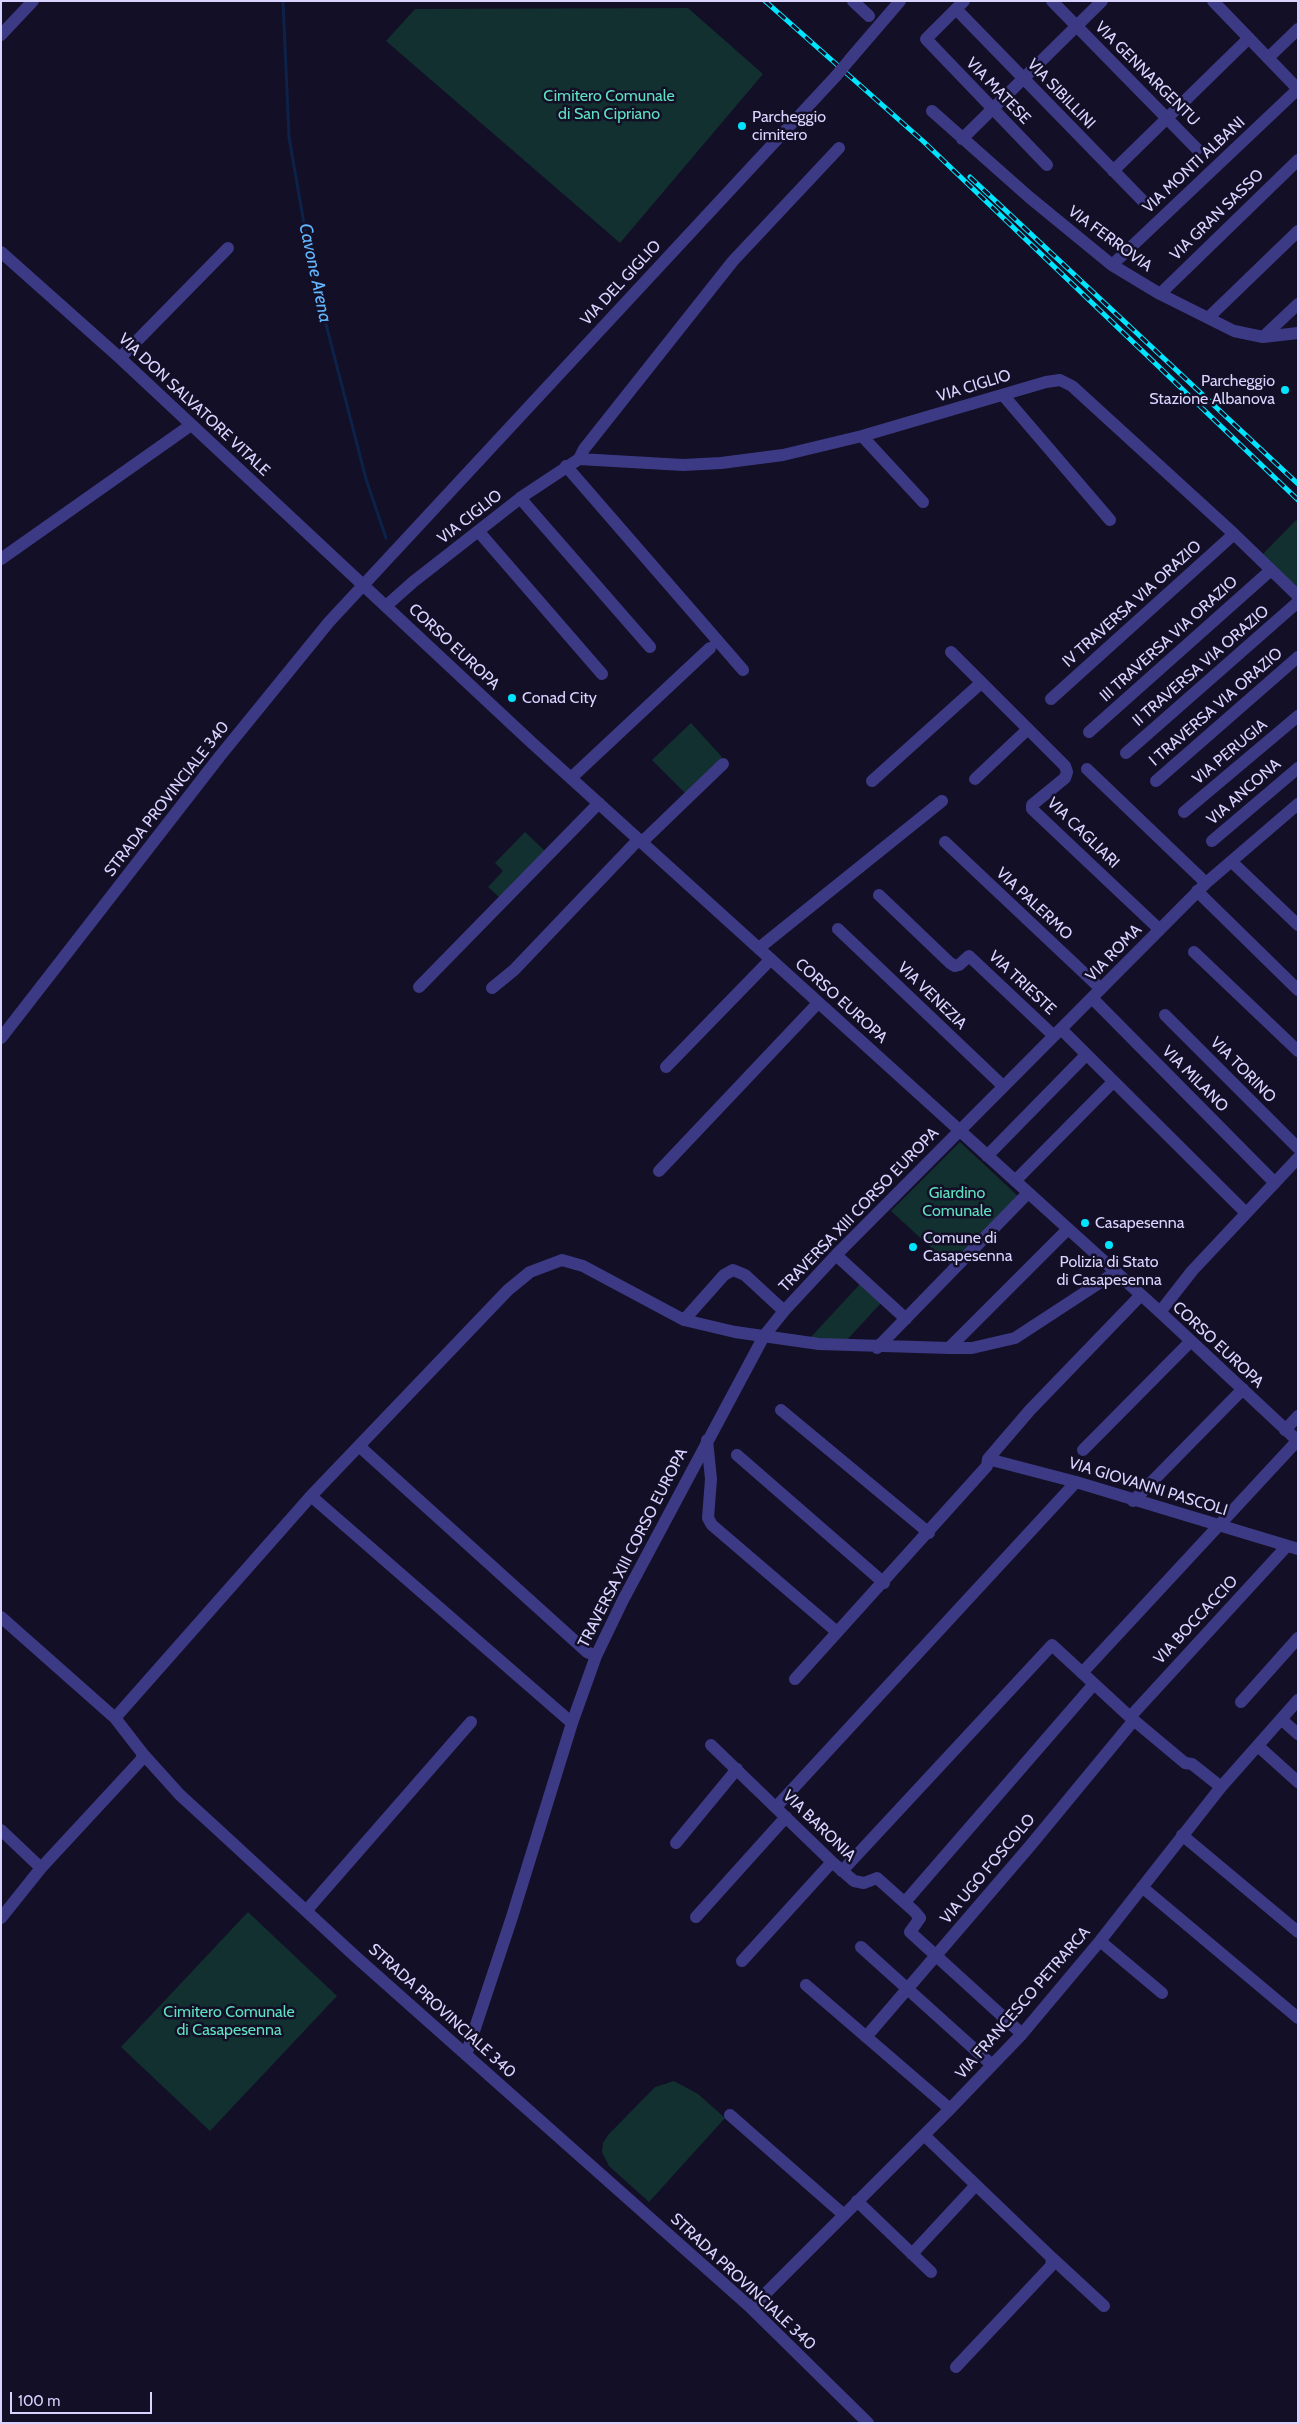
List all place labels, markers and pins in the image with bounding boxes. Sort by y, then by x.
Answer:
place label: Parcheggio cimitero [752,107,826,145]
marker: Parcheggio cimitero [736,120,748,132]
place label: Parcheggio Stazione Albanova [1149,371,1275,409]
marker: Parcheggio Stazione Albanova [1279,384,1291,396]
place label: Conad City [522,688,597,708]
marker: Conad City [506,692,518,704]
place label: Casapesenna [1095,1213,1184,1233]
marker: Casapesenna [1079,1217,1091,1229]
place label: Comune di Casapesenna [923,1228,1012,1266]
marker: Polizia di Stato di Casapesenna [1103,1239,1115,1251]
marker: Comune di Casapesenna [907,1241,919,1253]
place label: Polizia di Stato di Casapesenna [1056,1252,1162,1290]

